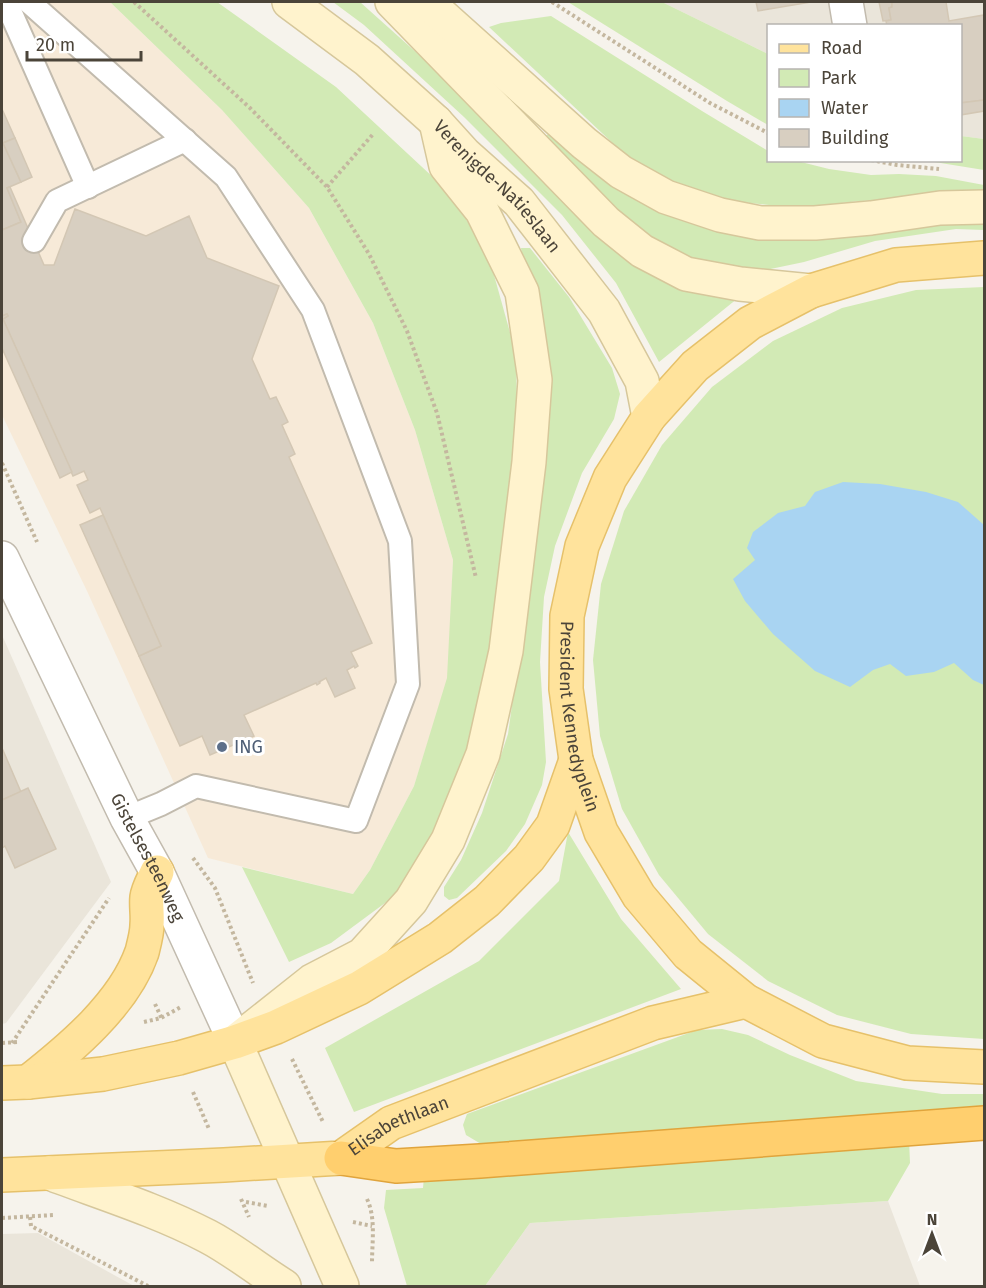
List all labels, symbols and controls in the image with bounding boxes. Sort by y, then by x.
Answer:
scale bar [27,24,141,62]
legend [767,24,962,162]
text: 20 m [36,34,75,56]
text: Road [821,37,863,59]
text: Park [821,67,857,89]
text: Water [821,97,868,119]
street label: Verenigde-Natieslaan [429,116,565,257]
text: Building [821,127,889,149]
street label: President Kennedyplein [555,621,604,815]
place label: ING [234,736,263,758]
marker: ING [215,740,229,754]
street label: Gistelsesteenweg [106,790,190,926]
street label: Elisabethlaan [344,1091,452,1161]
north arrow [902,1204,962,1264]
text: N [927,1210,937,1229]

